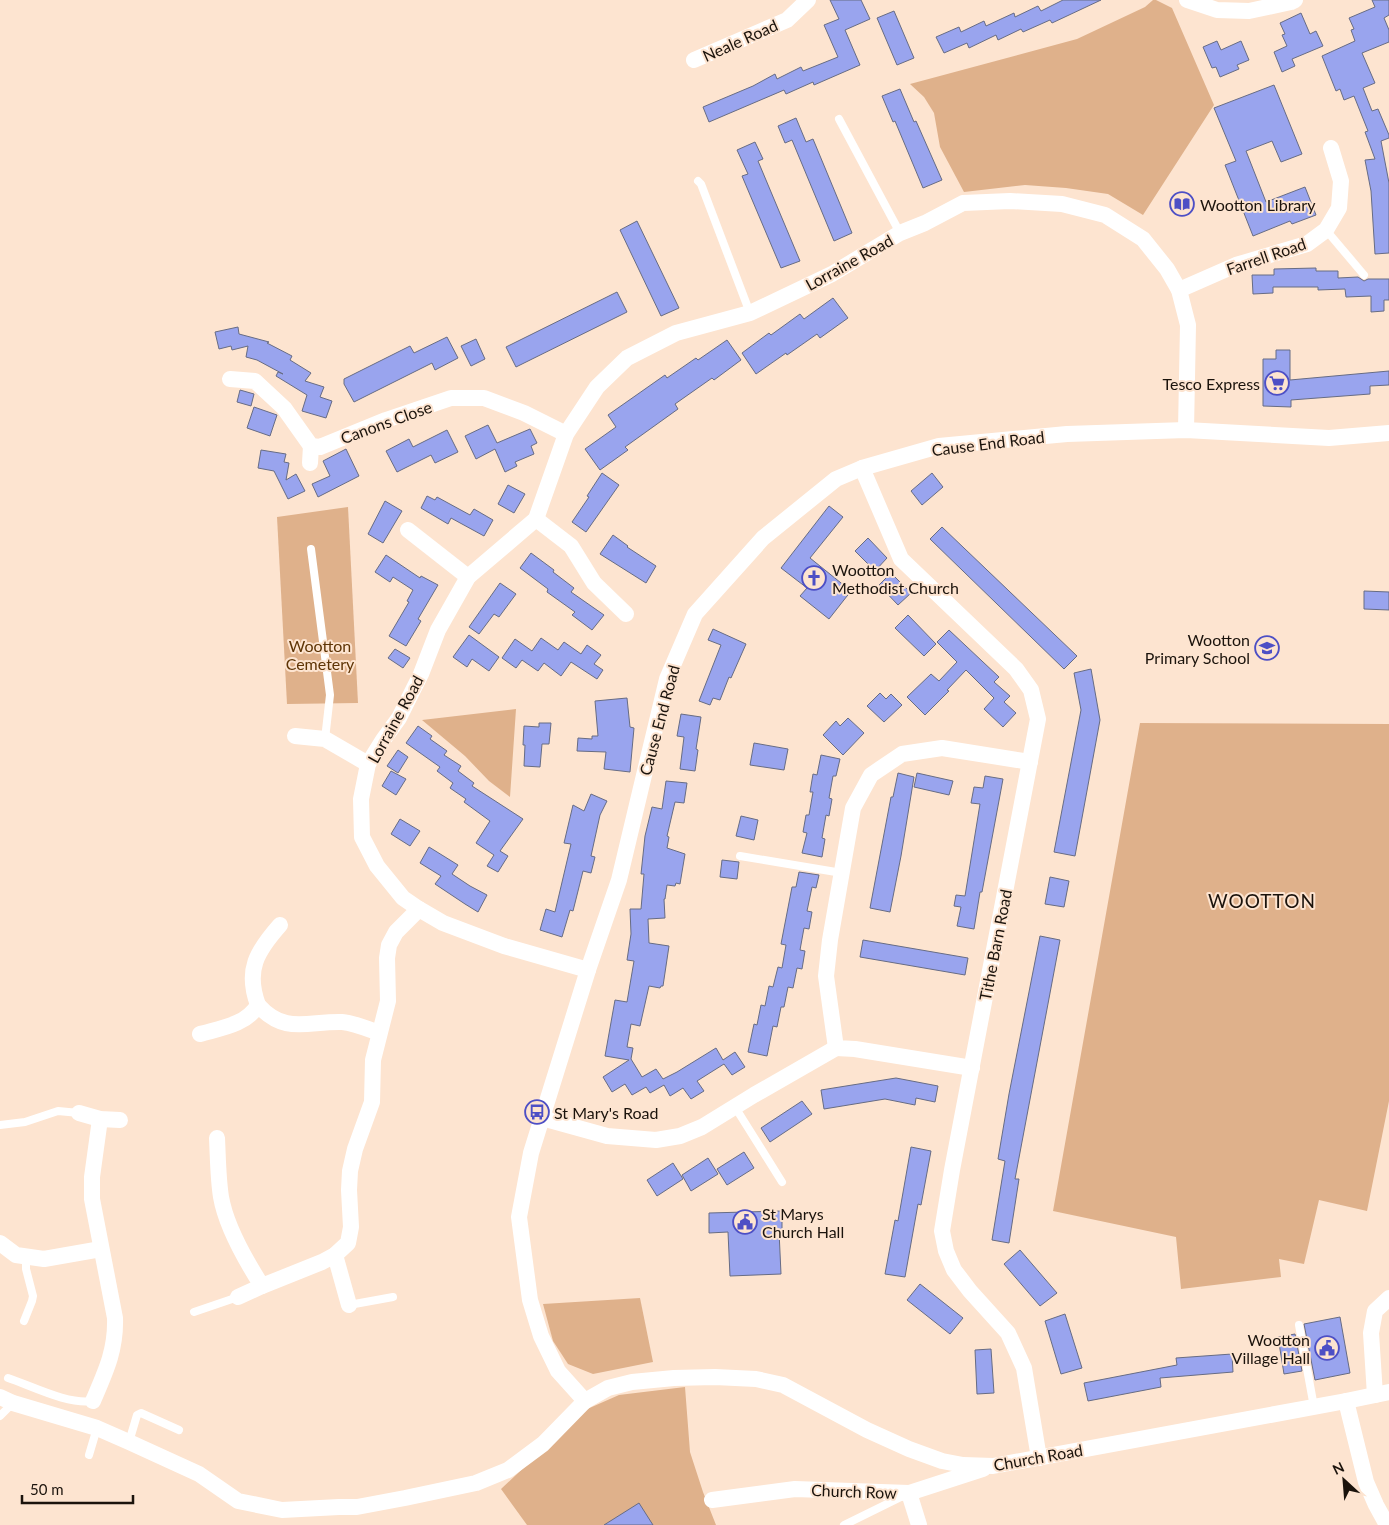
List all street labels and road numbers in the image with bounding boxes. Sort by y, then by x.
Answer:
street label: Neale Road [700,15,780,65]
street label: Lorraine Road [802,230,896,294]
street label: Farrell Road [1224,234,1308,278]
street label: Canons Close [338,397,434,447]
street label: Cause End Road [930,427,1046,459]
street label: Cause End Road [635,663,683,777]
street label: Lorraine Road [363,672,427,766]
street label: Tithe Barn Road [975,888,1015,1002]
street label: Church Road [992,1440,1084,1474]
street label: Church Row [811,1480,898,1502]

